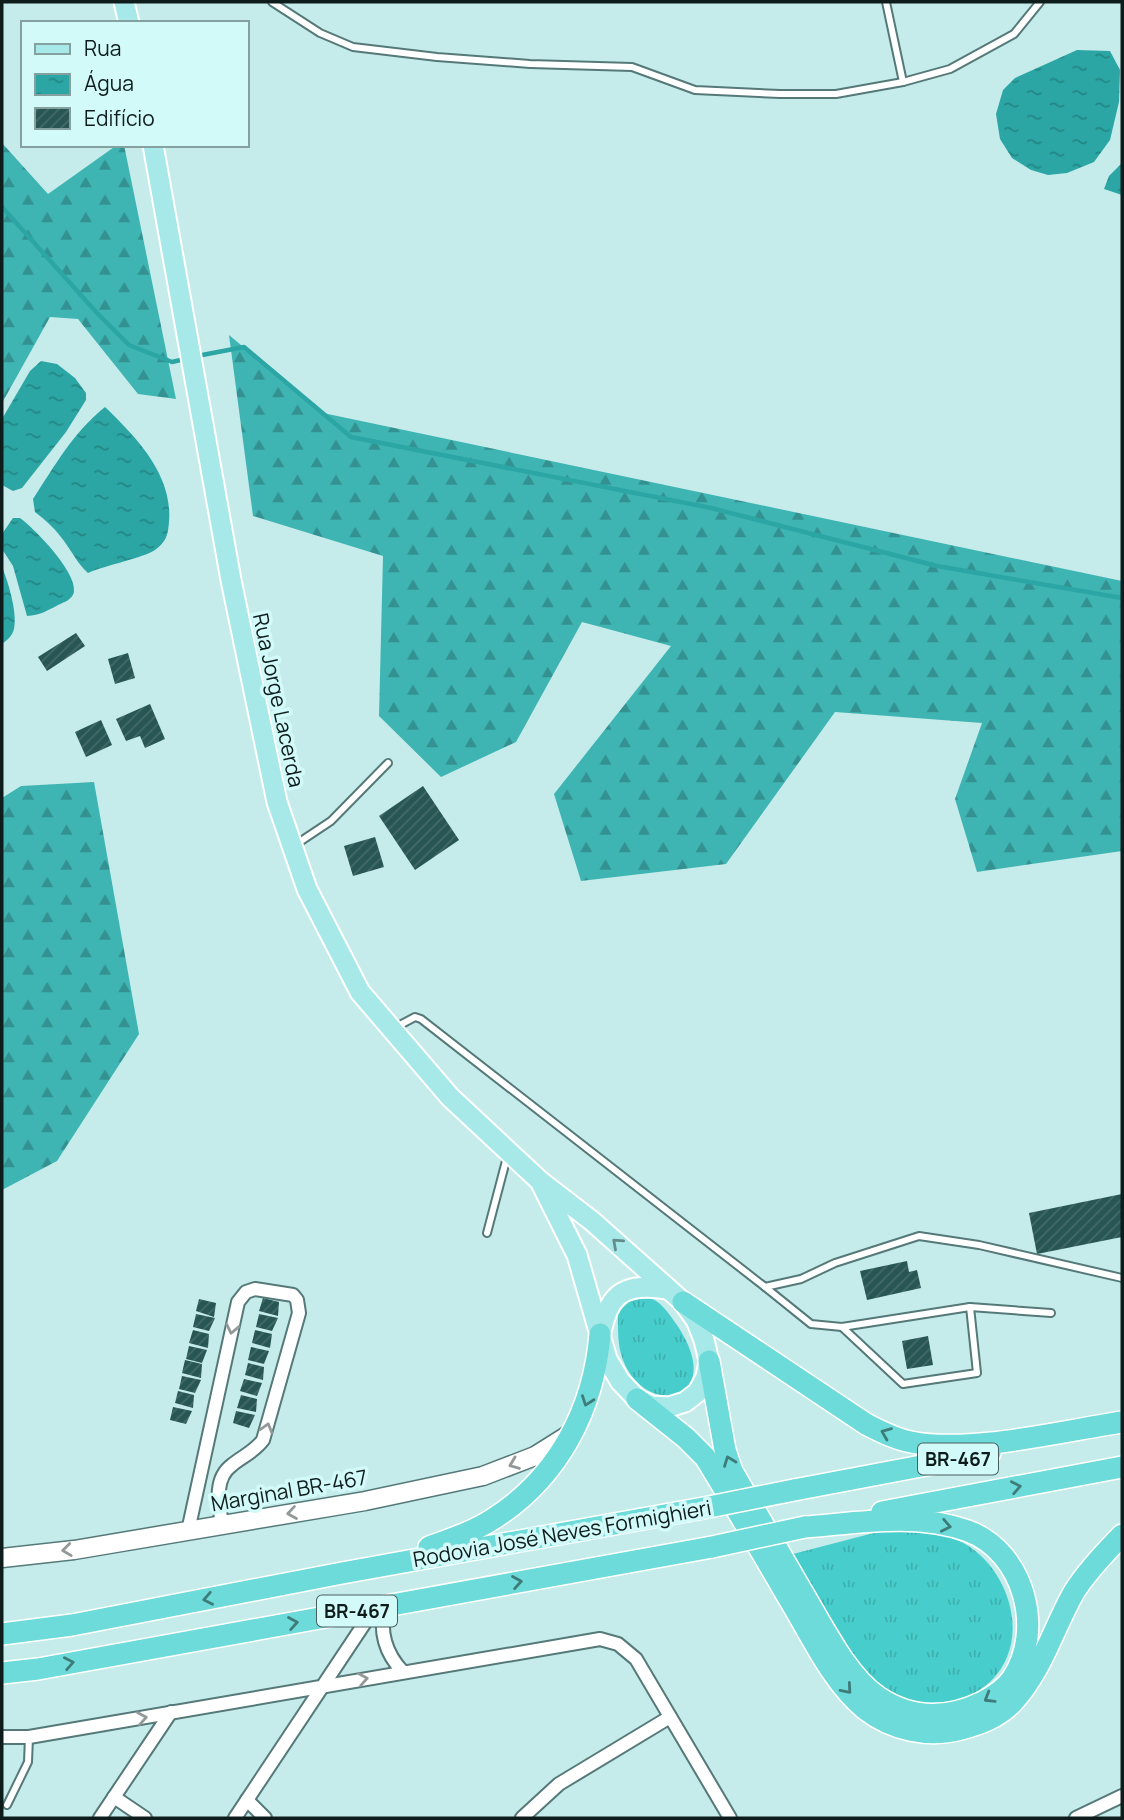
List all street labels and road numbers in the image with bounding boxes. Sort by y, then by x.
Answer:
street label: Rua Jorge Lacerda [247,610,311,790]
road number: BR-467 [918,1443,998,1474]
street label: Marginal BR-467 [209,1462,369,1518]
street label: Rodovia José Neves Formighieri [411,1493,713,1573]
road number: BR-467 [317,1596,397,1626]

